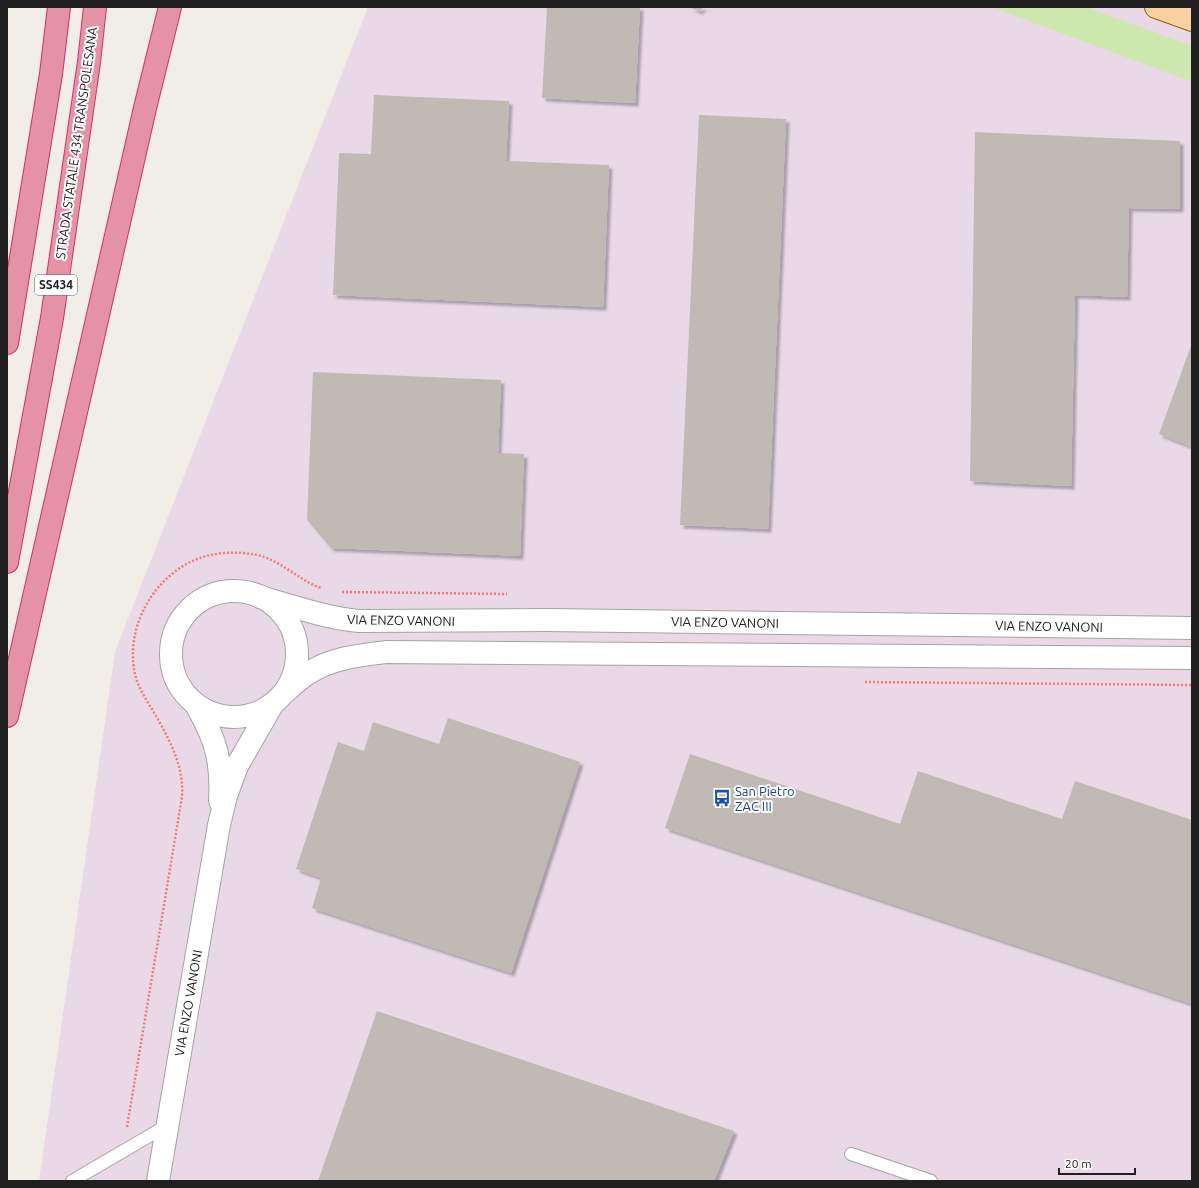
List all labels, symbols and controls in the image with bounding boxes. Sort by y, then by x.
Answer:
street label: STRADA STATALE 434 TRANSPOLESANA [53,25,99,260]
road number: SS434 [35,275,77,295]
street label: VIA ENZO VANONI [347,612,455,628]
street label: VIA ENZO VANONI [671,614,779,630]
street label: VIA ENZO VANONI [995,618,1103,634]
place label: San Pietro ZAC III [735,784,795,813]
bus stop icon: San Pietro ZAC III [712,788,732,808]
street label: VIA ENZO VANONI [172,949,204,1057]
scale bar [1059,1150,1135,1176]
text: 20 m [1065,1157,1092,1170]

